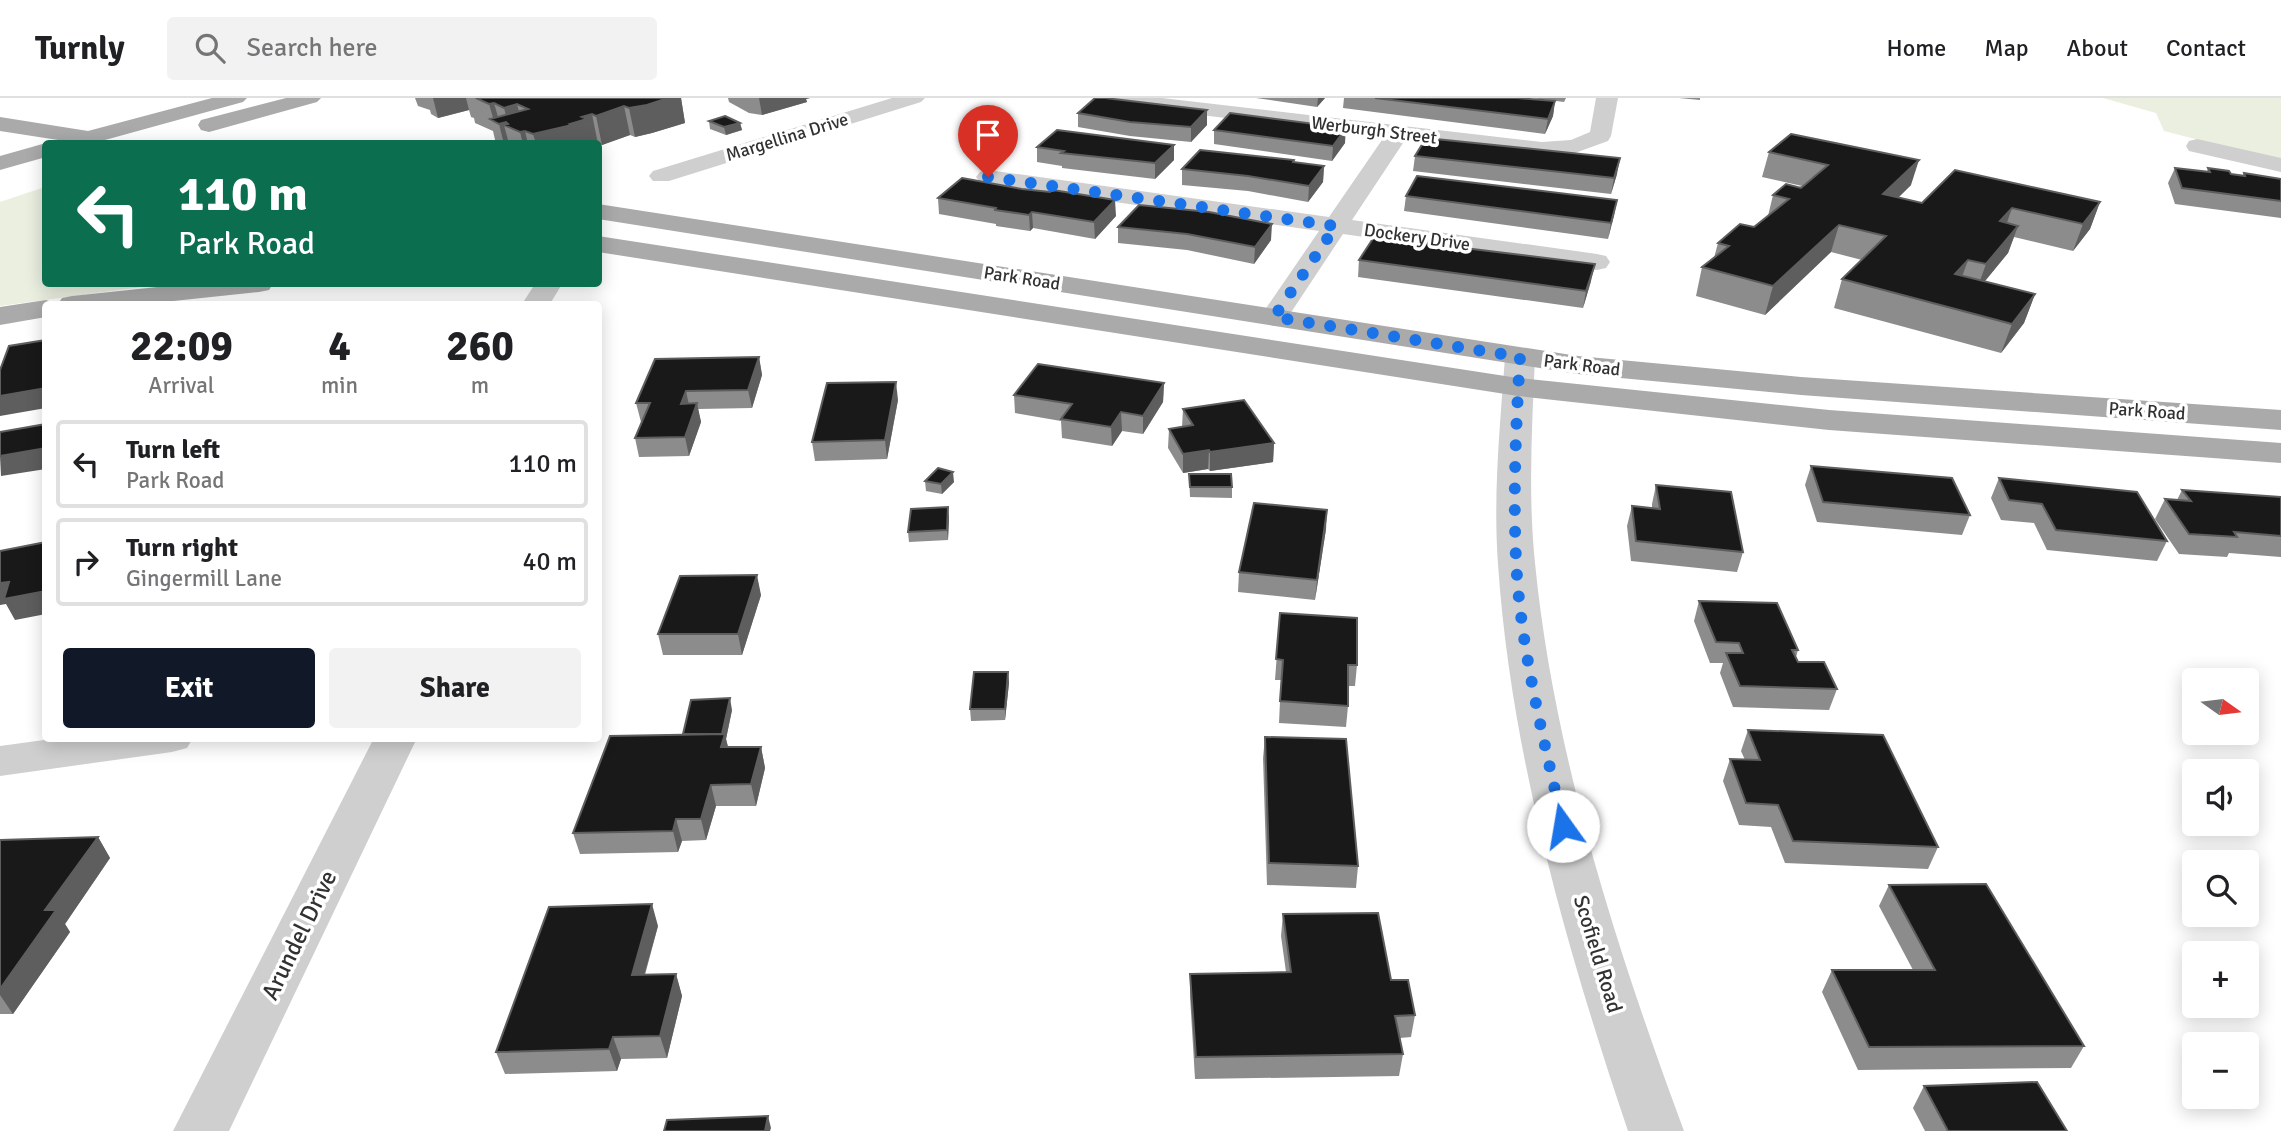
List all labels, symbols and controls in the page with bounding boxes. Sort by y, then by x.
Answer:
search box [167,17,657,80]
text: Turnly [35,28,125,69]
icon: search [191,29,229,67]
text: Search here [247,32,378,64]
text: Home [1886,33,1946,63]
text: Map [1984,33,2029,63]
text: About [2067,33,2128,63]
text: Contact [2166,33,2246,63]
pin [958,105,1018,177]
street label: Margellina Drive [723,108,851,166]
street label: Werburgh Street [1310,111,1438,149]
icon: arrive [969,116,1007,154]
text: 110 m [178,164,308,224]
icon: left [63,168,154,259]
street label: Dockery Drive [1363,219,1471,255]
text: Park Road [178,224,315,263]
street label: Park Road [982,261,1062,295]
text: 22:09 [130,321,233,372]
text: 4 [328,321,351,372]
text: 260 [446,321,514,372]
street label: Park Road [1542,349,1622,381]
text: Arrival [148,371,215,400]
text: min [321,371,358,400]
text: m [471,371,489,400]
street label: Park Road [2108,397,2186,425]
text: Turn left [126,434,220,466]
icon: left [67,445,105,483]
text: 110 m [508,448,577,480]
text: Park Road [126,466,225,495]
text: Turn right [126,532,238,564]
icon: right [67,543,105,581]
text: 40 m [522,546,577,578]
text: Gingermill Lane [126,564,282,593]
button: Exit [63,648,315,728]
button: Share [329,648,581,728]
north arrow [2182,668,2259,746]
map controls [2182,668,2259,1109]
button: sound [2182,759,2259,836]
position arrow [1526,789,1600,863]
button: search [2182,850,2259,927]
street label: Arundel Drive [255,865,343,1005]
street label: Scofield Road [1568,892,1628,1016]
button: + [2182,941,2259,1018]
button: − [2182,1032,2259,1109]

